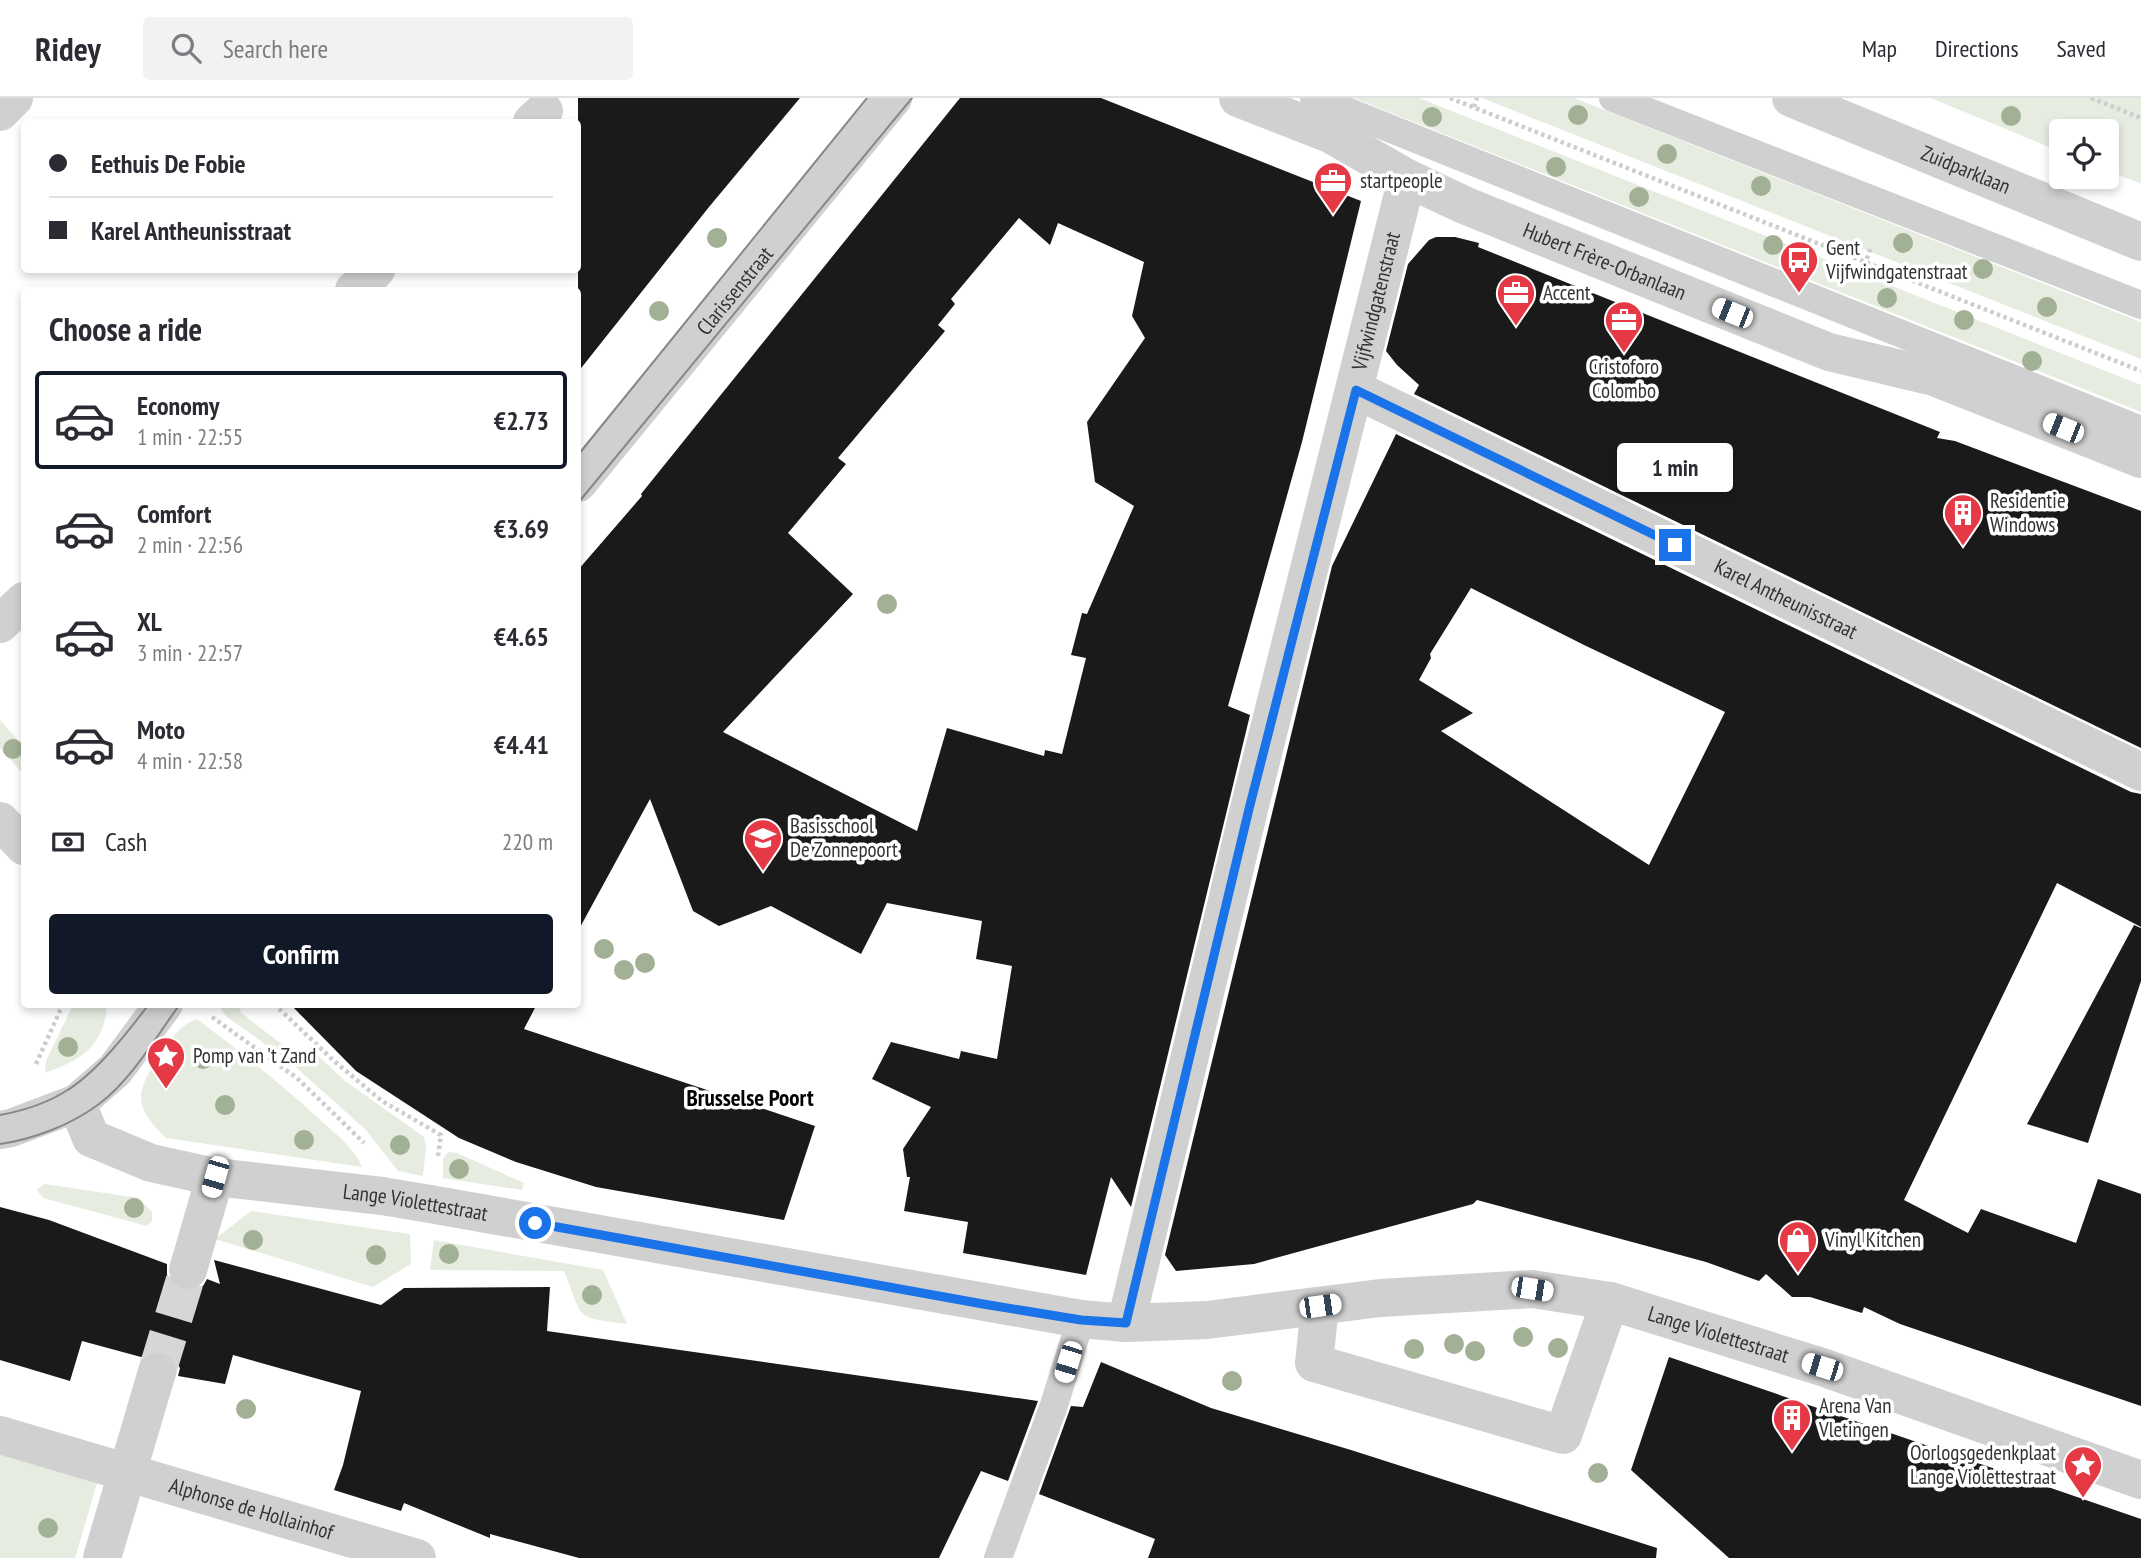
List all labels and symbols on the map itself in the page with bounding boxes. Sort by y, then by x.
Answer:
street label: Zuidparklaan [1917,139,2015,200]
office icon: startpeople [1312,160,1354,215]
place label: startpeople [1360,167,1443,194]
street label: Hubert Frère-Orbanlaan [1519,216,1690,306]
street label: Vijfwindgatenstraat [1345,229,1406,374]
place label: Gent Vijfwindgatenstraat [1825,234,1968,285]
bus stop icon: Gent Vijfwindgatenstraat [1778,239,1820,294]
street label: Clarissenstraat [690,241,779,341]
office icon: Accent [1495,272,1537,327]
place label: Accent [1543,279,1591,306]
car [1709,295,1756,331]
office icon: Cristoforo Colombo [1603,299,1645,354]
place label: Cristoforo Colombo [1589,353,1659,404]
car [2040,410,2087,446]
callout: 1 min [1617,444,1733,492]
place label: Residentie Windows [1990,487,2066,538]
building icon: Residentie Windows [1942,492,1984,547]
route end [1659,529,1691,561]
street label: Karel Antheunisstraat [1710,552,1862,645]
place label: Basisschool De Zonnepoort [790,812,898,863]
school or university icon: Basisschool De Zonnepoort [742,817,784,872]
place icon: Pomp van 't Zand [145,1035,187,1090]
place label: Pomp van 't Zand [193,1042,316,1069]
district label: Brusselse Poort [686,1083,814,1112]
car [200,1154,231,1200]
street label: Lange Violettestraat [342,1178,490,1227]
route start [519,1207,551,1239]
shop icon: Vinyl Kitchen [1777,1219,1819,1274]
place label: Vinyl Kitchen [1824,1226,1921,1253]
car [1510,1275,1555,1303]
car [1298,1293,1343,1319]
street label: Lange Violettestraat [1645,1300,1792,1369]
car [1052,1339,1085,1385]
car [1799,1351,1846,1383]
place label: Arena Van Vletingen [1818,1392,1891,1443]
building icon: Arena Van Vletingen [1771,1397,1813,1452]
place label: Oorlogsgedenkplaat Lange Violettestraat [1910,1439,2056,1490]
place icon: Oorlogsgedenkplaat Lange Violettestraat [2062,1444,2104,1499]
street label: Alphonse de Hollainhof [166,1472,337,1546]

